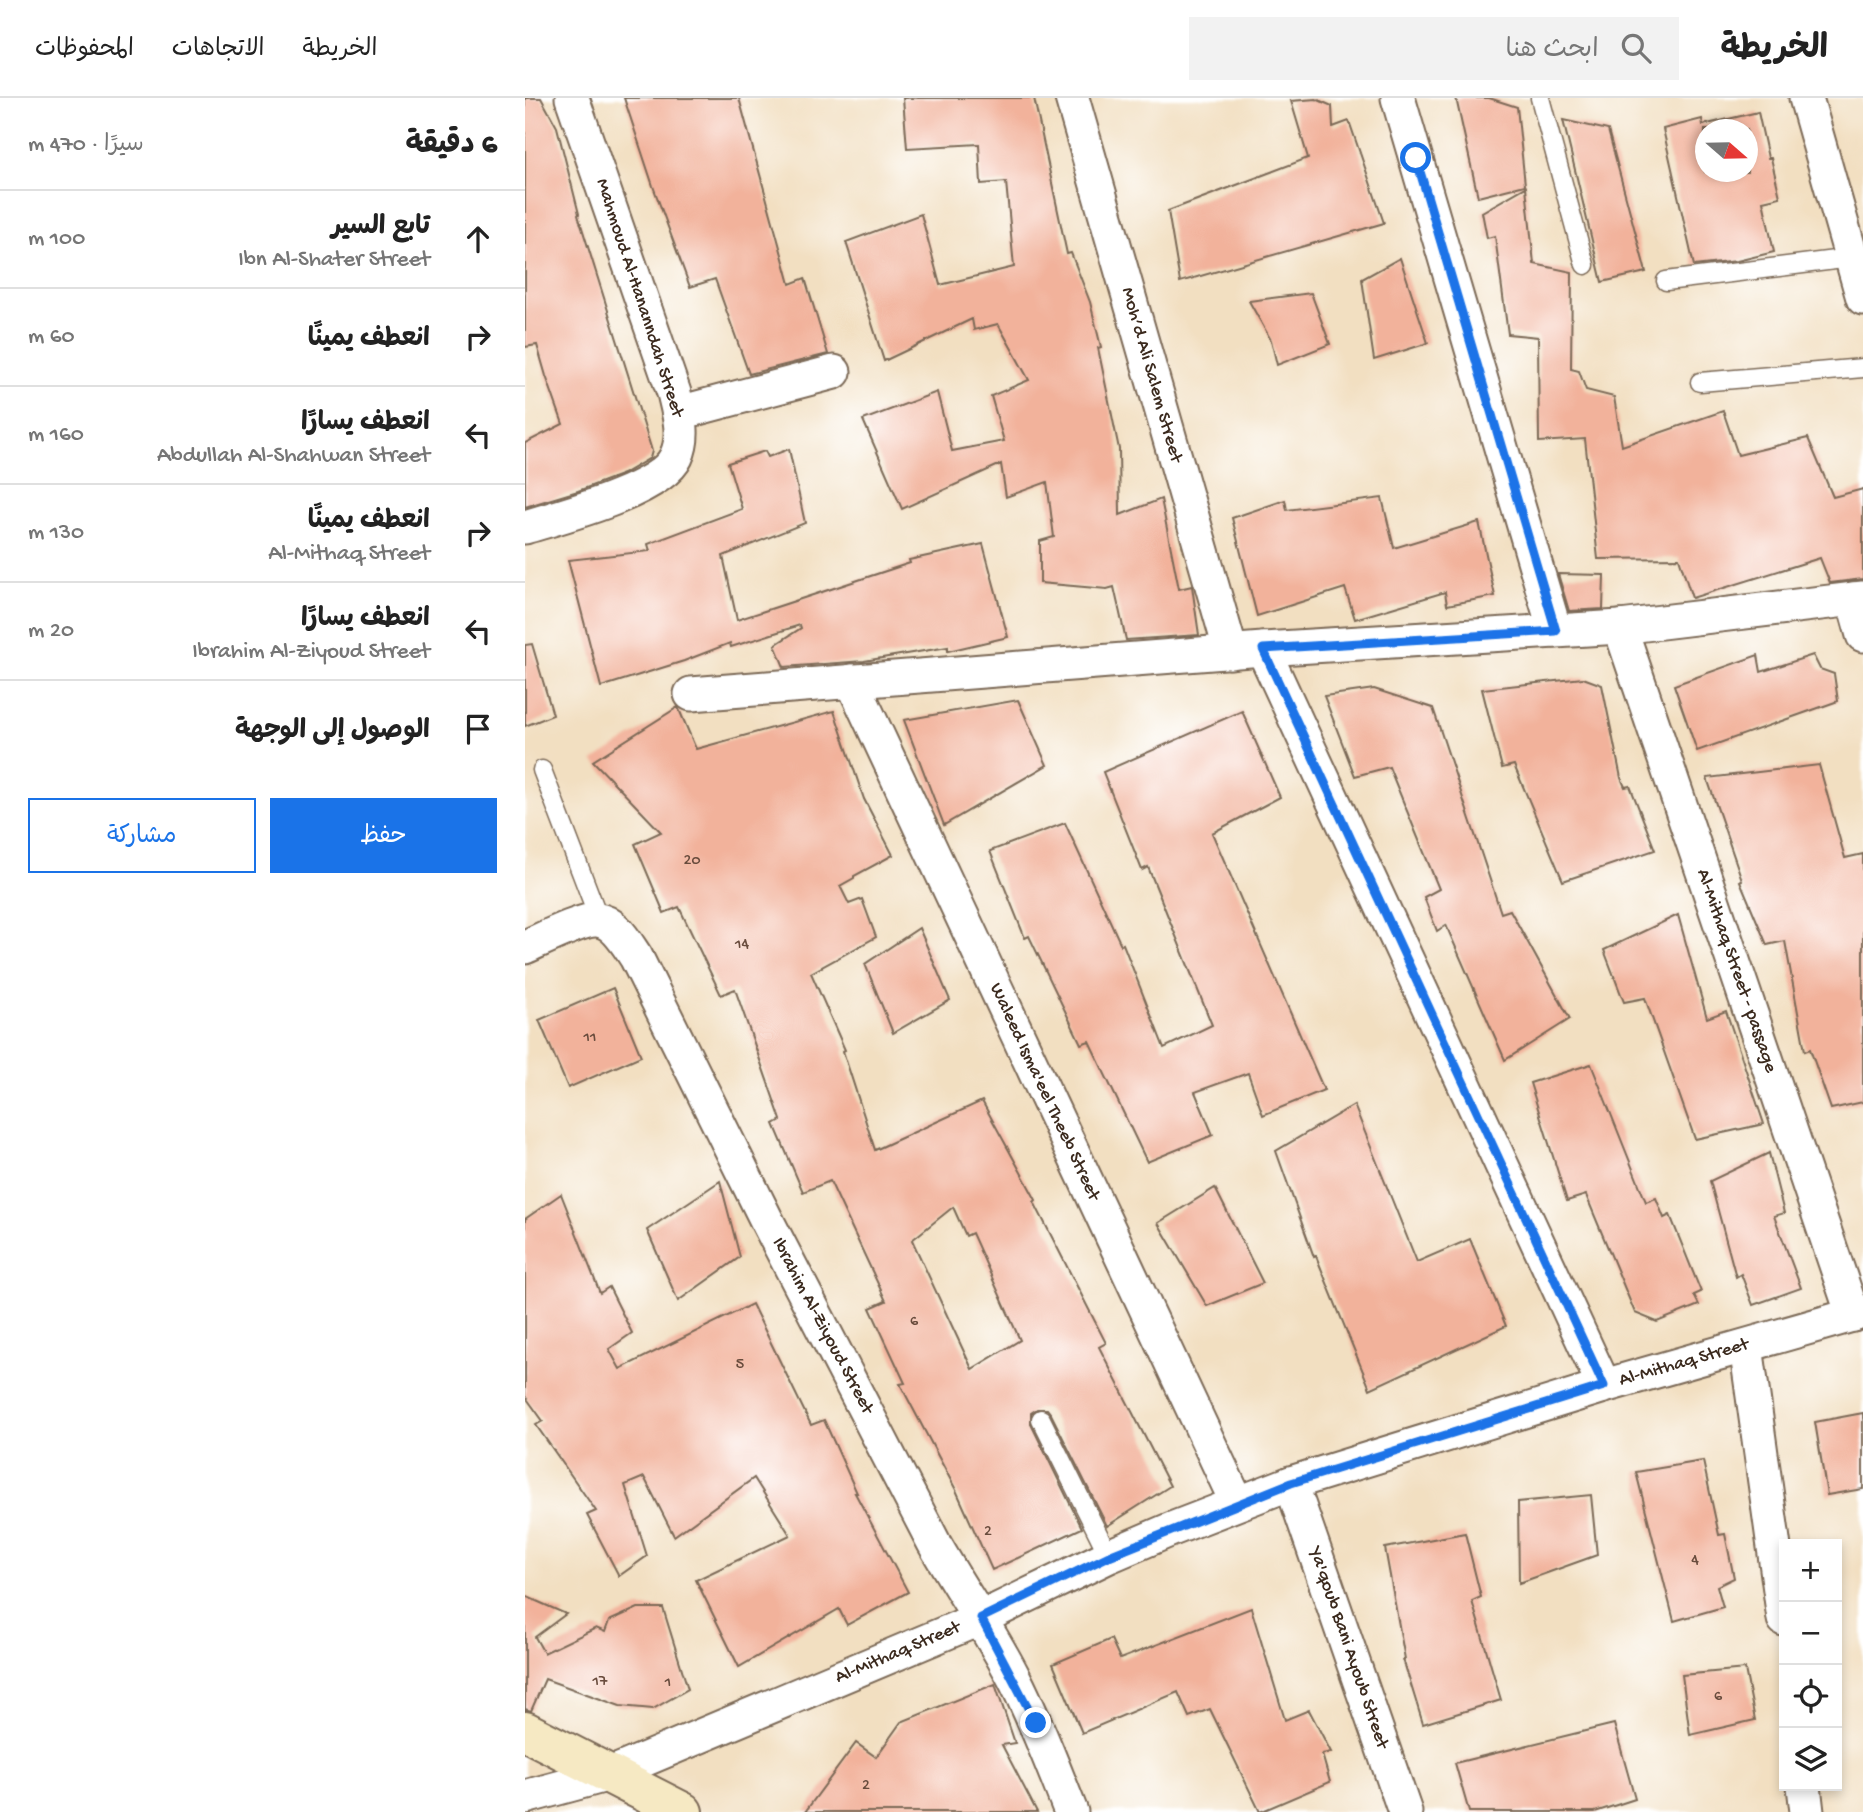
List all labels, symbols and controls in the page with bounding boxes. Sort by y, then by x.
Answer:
search box [1189,17,1679,80]
icon: search [1617,29,1655,67]
text: الخريطة [1721,32,1828,70]
text: المحفوظات [35,36,134,65]
text: الاتجاهات [172,36,265,65]
text: الخريطة [303,36,377,65]
text: ابحث هنا [1506,36,1599,67]
north arrow [1695,119,1758,182]
text: 6 دقيقة [405,129,497,164]
text: سيرًا · 470 m [28,132,144,159]
route start [1400,142,1431,173]
street label: Mahmoud Al-Hananndah Street [590,176,689,422]
text: تابع السير [331,213,430,244]
icon: ahead [459,220,497,258]
text: 100 m [28,226,85,253]
text: Ibn Al-Shater Street [238,247,430,274]
street label: Moh’d Ali Salem Street [1115,285,1188,467]
icon: right [459,318,497,356]
text: 60 m [28,324,75,351]
text: انعطف يمينًا [308,325,430,356]
text: انعطف يسارًا [301,409,430,440]
icon: left [459,416,497,454]
text: 160 m [28,422,84,449]
text: Abdullah Al-Shahwan Street [157,443,430,470]
text: انعطف يمينًا [308,507,430,538]
icon: right [459,514,497,552]
text: 130 m [28,520,84,547]
text: Al-Mithaq Street [268,541,430,568]
text: انعطف يسارًا [301,605,430,636]
icon: left [459,612,497,650]
text: 20 m [28,618,74,645]
text: Ibrahim Al-Ziyoud Street [192,639,430,666]
icon: arrive [459,710,497,748]
text: الوصول إلى الوجهة [235,717,430,748]
button: مشاركة [28,798,256,873]
button: حفظ [270,798,497,873]
house number: 20 [684,852,700,871]
street label: Al-Mithaq Street - passage [1690,866,1782,1076]
house number: 14 [734,936,749,955]
street label: Waleed Isma'eel Theeb Street [983,980,1105,1206]
house number: 11 [583,1029,596,1048]
street label: Ibrahim Al-Ziyoud Street [766,1234,879,1420]
house number: 6 [910,1313,919,1332]
street label: Al-Mithaq Street [1617,1333,1754,1392]
house number: 5 [736,1356,744,1375]
house number: 2 [984,1523,992,1542]
map controls [1779,1539,1842,1791]
button: + [1779,1539,1842,1602]
street label: Ya'qoub Bani Ayoub Street [1302,1542,1394,1754]
house number: 4 [1691,1552,1699,1571]
button: − [1779,1602,1842,1665]
street label: Al-Mithaq Street [832,1615,966,1690]
button: locate [1779,1665,1842,1728]
house number: 17 [592,1673,608,1692]
house number: 1 [664,1674,671,1693]
house number: 6 [1714,1688,1723,1707]
route end [1020,1707,1051,1738]
button: layers [1779,1728,1842,1791]
house number: 2 [862,1777,870,1796]

